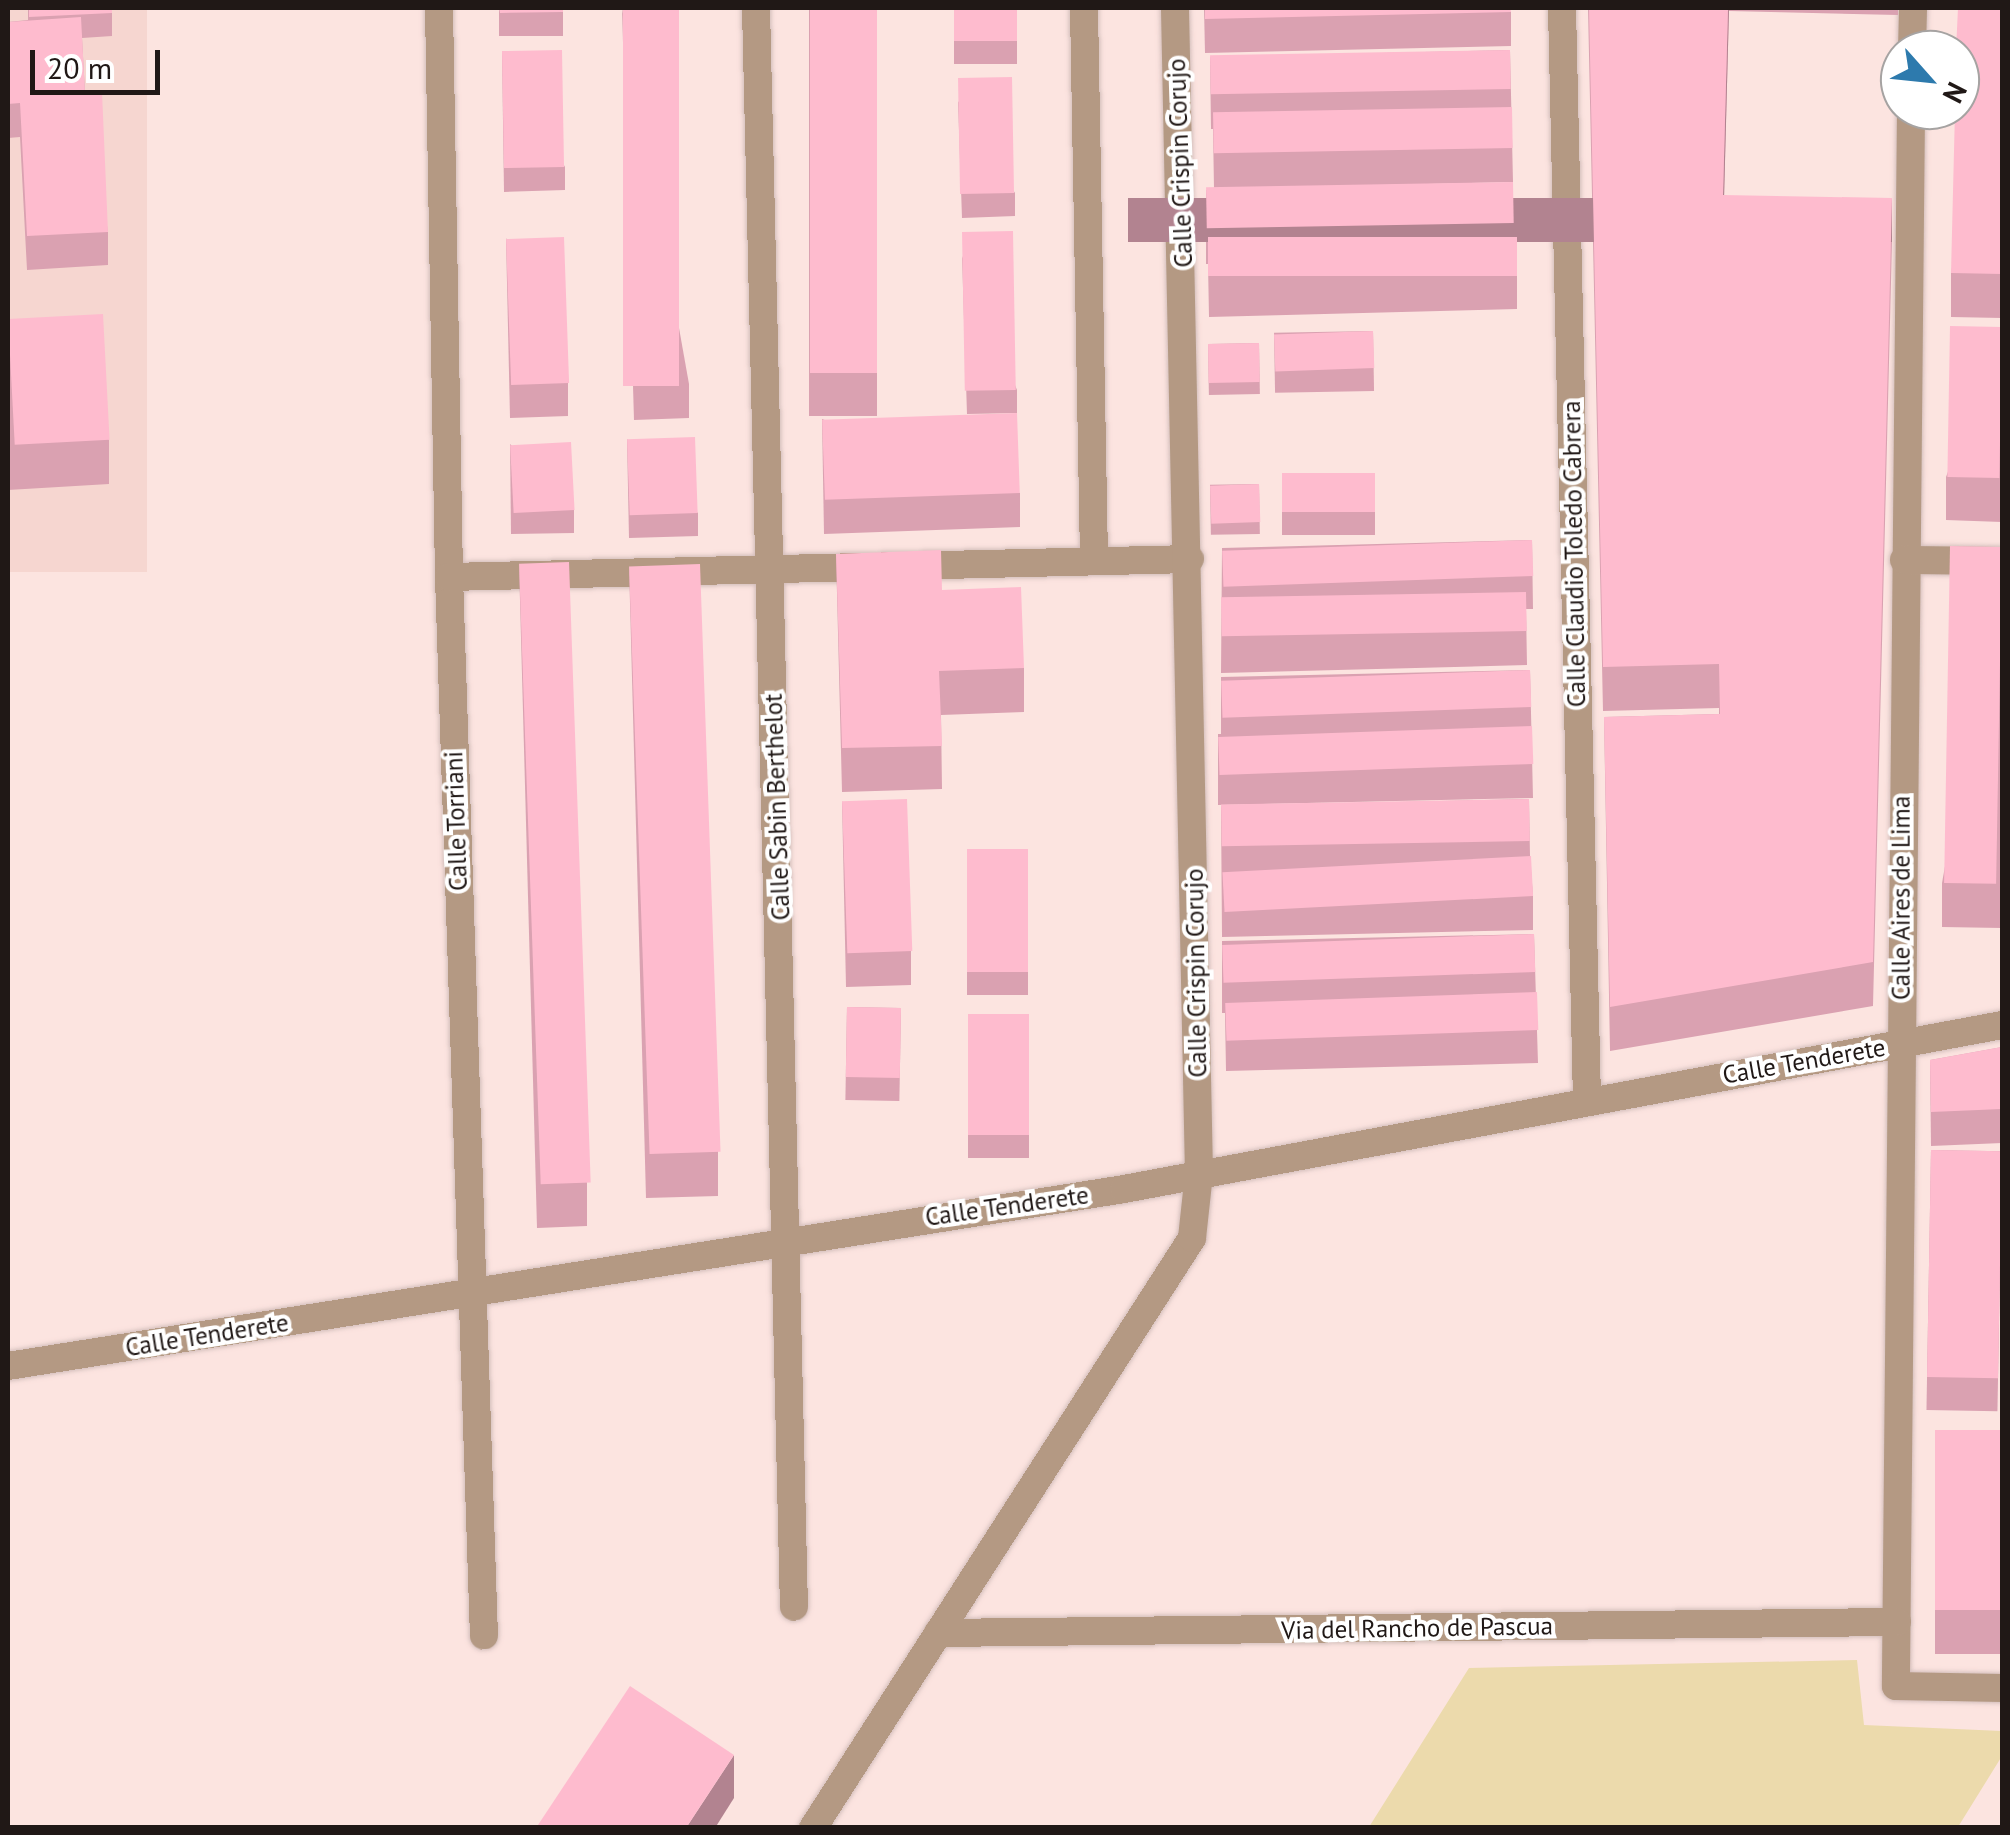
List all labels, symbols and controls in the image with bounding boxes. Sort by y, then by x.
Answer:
scale bar [35,30,165,92]
north arrow [1880,30,1980,130]
text: 20 m [47,48,112,87]
street label: Calle Crispin Corujo [1161,58,1199,268]
text: N [1935,76,1976,110]
street label: Calle Claudio Toledo Cabrera [1556,400,1592,708]
street label: Calle Sabin Berthelot [758,693,796,921]
street label: Calle Torriani [439,750,473,892]
street label: Calle Aires de Lima [1886,795,1916,1001]
street label: Calle Crispin Corujo [1179,868,1213,1078]
street label: Calle Tenderete [1720,1032,1888,1090]
street label: Calle Tenderete [923,1180,1091,1232]
street label: Calle Tenderete [123,1307,291,1363]
street label: Via del Rancho de Pascua [1281,1611,1553,1645]

